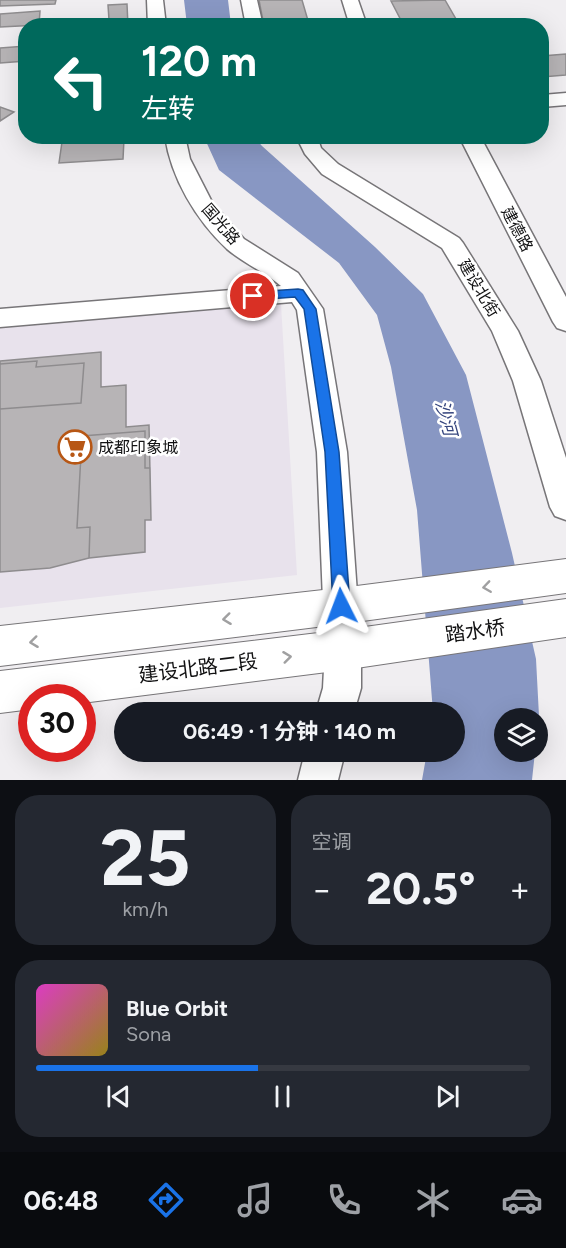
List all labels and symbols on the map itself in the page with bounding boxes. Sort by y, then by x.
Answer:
street label: 国光路 [198,200,244,248]
street label: 建德路 [497,203,537,255]
street label: 建设北街 [454,256,504,320]
pin [227,270,278,321]
water label: 沙河 [431,398,462,441]
supermarket icon: 成都印象城 [57,429,93,465]
place label: 成都印象城 [98,438,178,457]
position arrow [309,574,373,638]
one-way arrow [482,580,491,592]
one-way arrow [223,612,232,625]
street label: 踏水桥 [444,615,506,647]
one-way arrow [29,635,38,648]
street label: 建设北路二段 [137,649,259,687]
one-way arrow [283,651,292,663]
speed limit sign: 30 [18,684,96,762]

